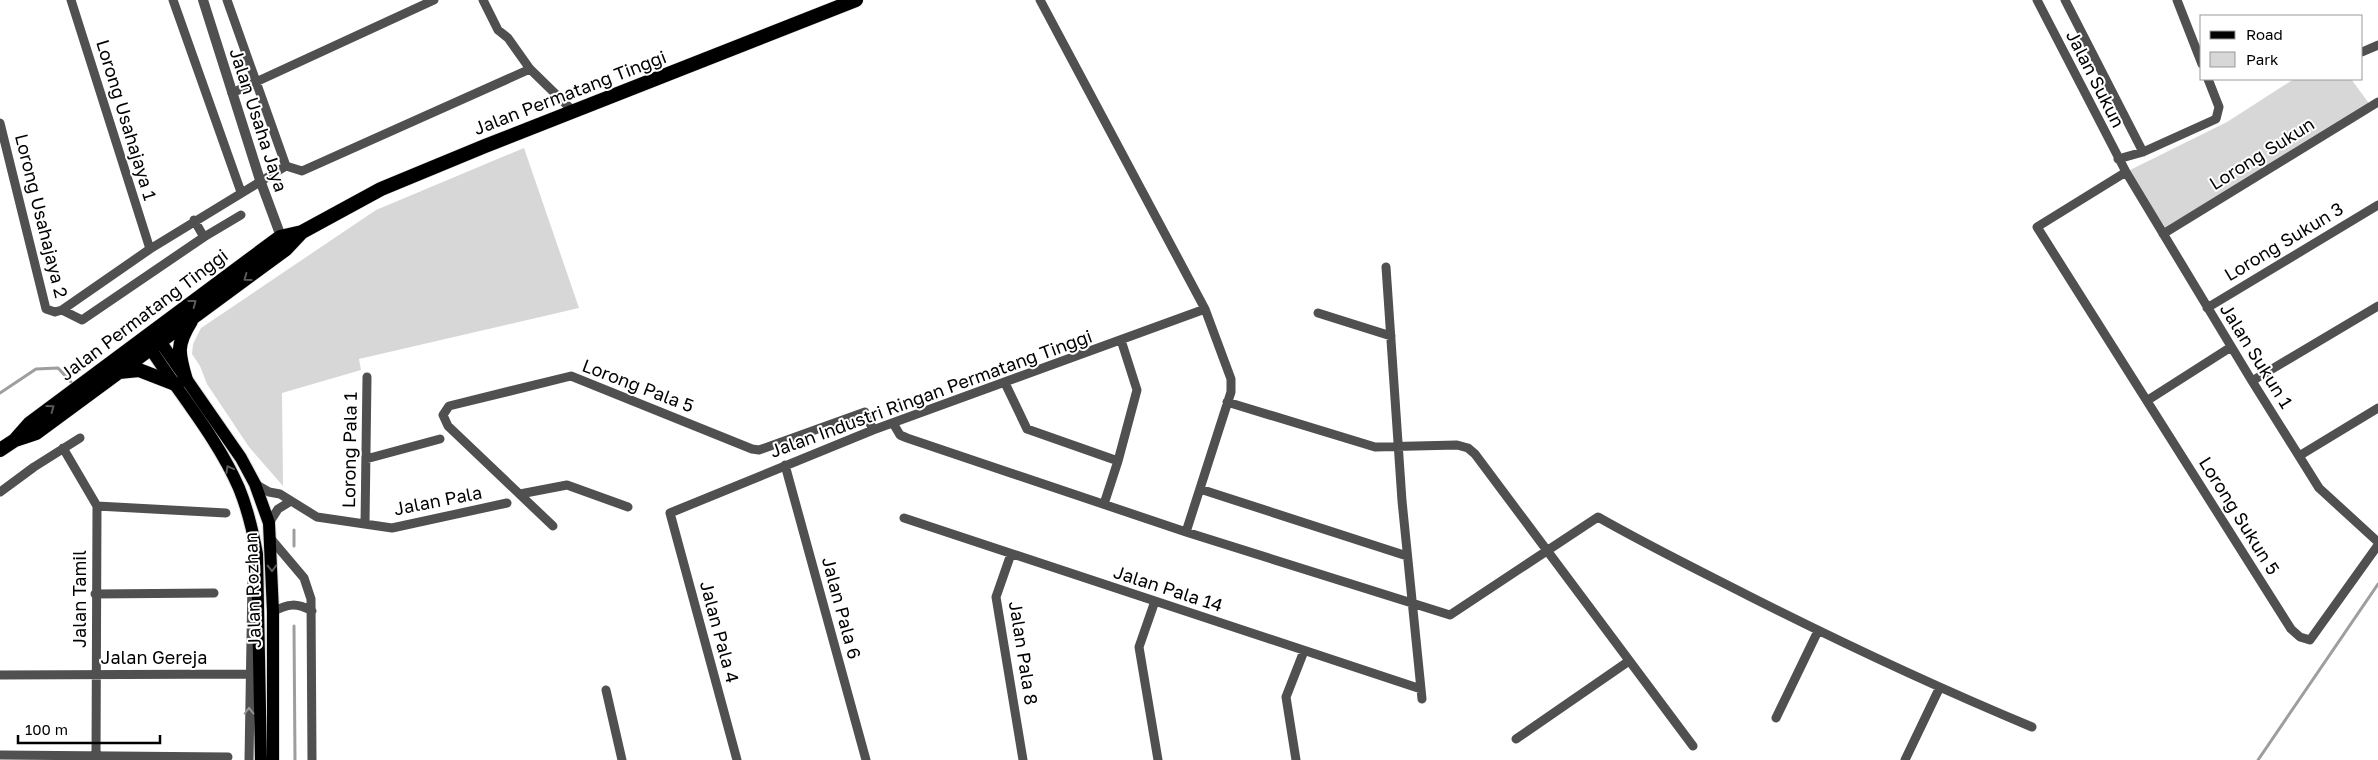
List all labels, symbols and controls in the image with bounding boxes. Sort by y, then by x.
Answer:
legend [2200,15,2363,80]
text: Road [2246,25,2283,43]
street label: Jalan Sukun [2062,26,2130,131]
street label: Lorong Usahajaya 1 [92,37,162,203]
street label: Jalan Usaha Jaya [225,45,293,194]
street label: Jalan Permatang Tinggi [470,45,669,139]
text: Park [2246,50,2279,68]
street label: Lorong Sukun [2205,112,2318,194]
street label: Lorong Usahajaya 2 [11,131,73,300]
street label: Lorong Sukun 3 [2220,197,2347,285]
street label: Jalan Permatang Tinggi [55,244,232,385]
one-way arrow [243,272,253,281]
street label: Jalan Sukun 1 [2216,299,2298,412]
one-way arrow [187,300,197,309]
street label: Jalan Industri Ringan Permatang Tinggi [766,324,1095,462]
street label: Lorong Pala 5 [579,354,697,416]
street label: Lorong Pala 1 [337,391,361,508]
one-way arrow [45,405,55,414]
street label: Lorong Sukun 5 [2195,453,2285,578]
one-way arrow [225,466,235,475]
street label: Jalan Pala [392,481,484,519]
street label: Jalan Rozhan [239,532,265,648]
street label: Jalan Tamil [68,550,90,648]
street label: Jalan Pala 6 [818,554,866,661]
street label: Jalan Pala 14 [1111,560,1226,616]
one-way arrow [267,564,277,572]
street label: Jalan Pala 4 [696,578,744,685]
street label: Jalan Pala 8 [1005,599,1043,706]
street label: Jalan Gereja [100,646,208,668]
one-way arrow [244,707,254,715]
scale bar [18,712,160,744]
text: 100 m [25,720,68,738]

